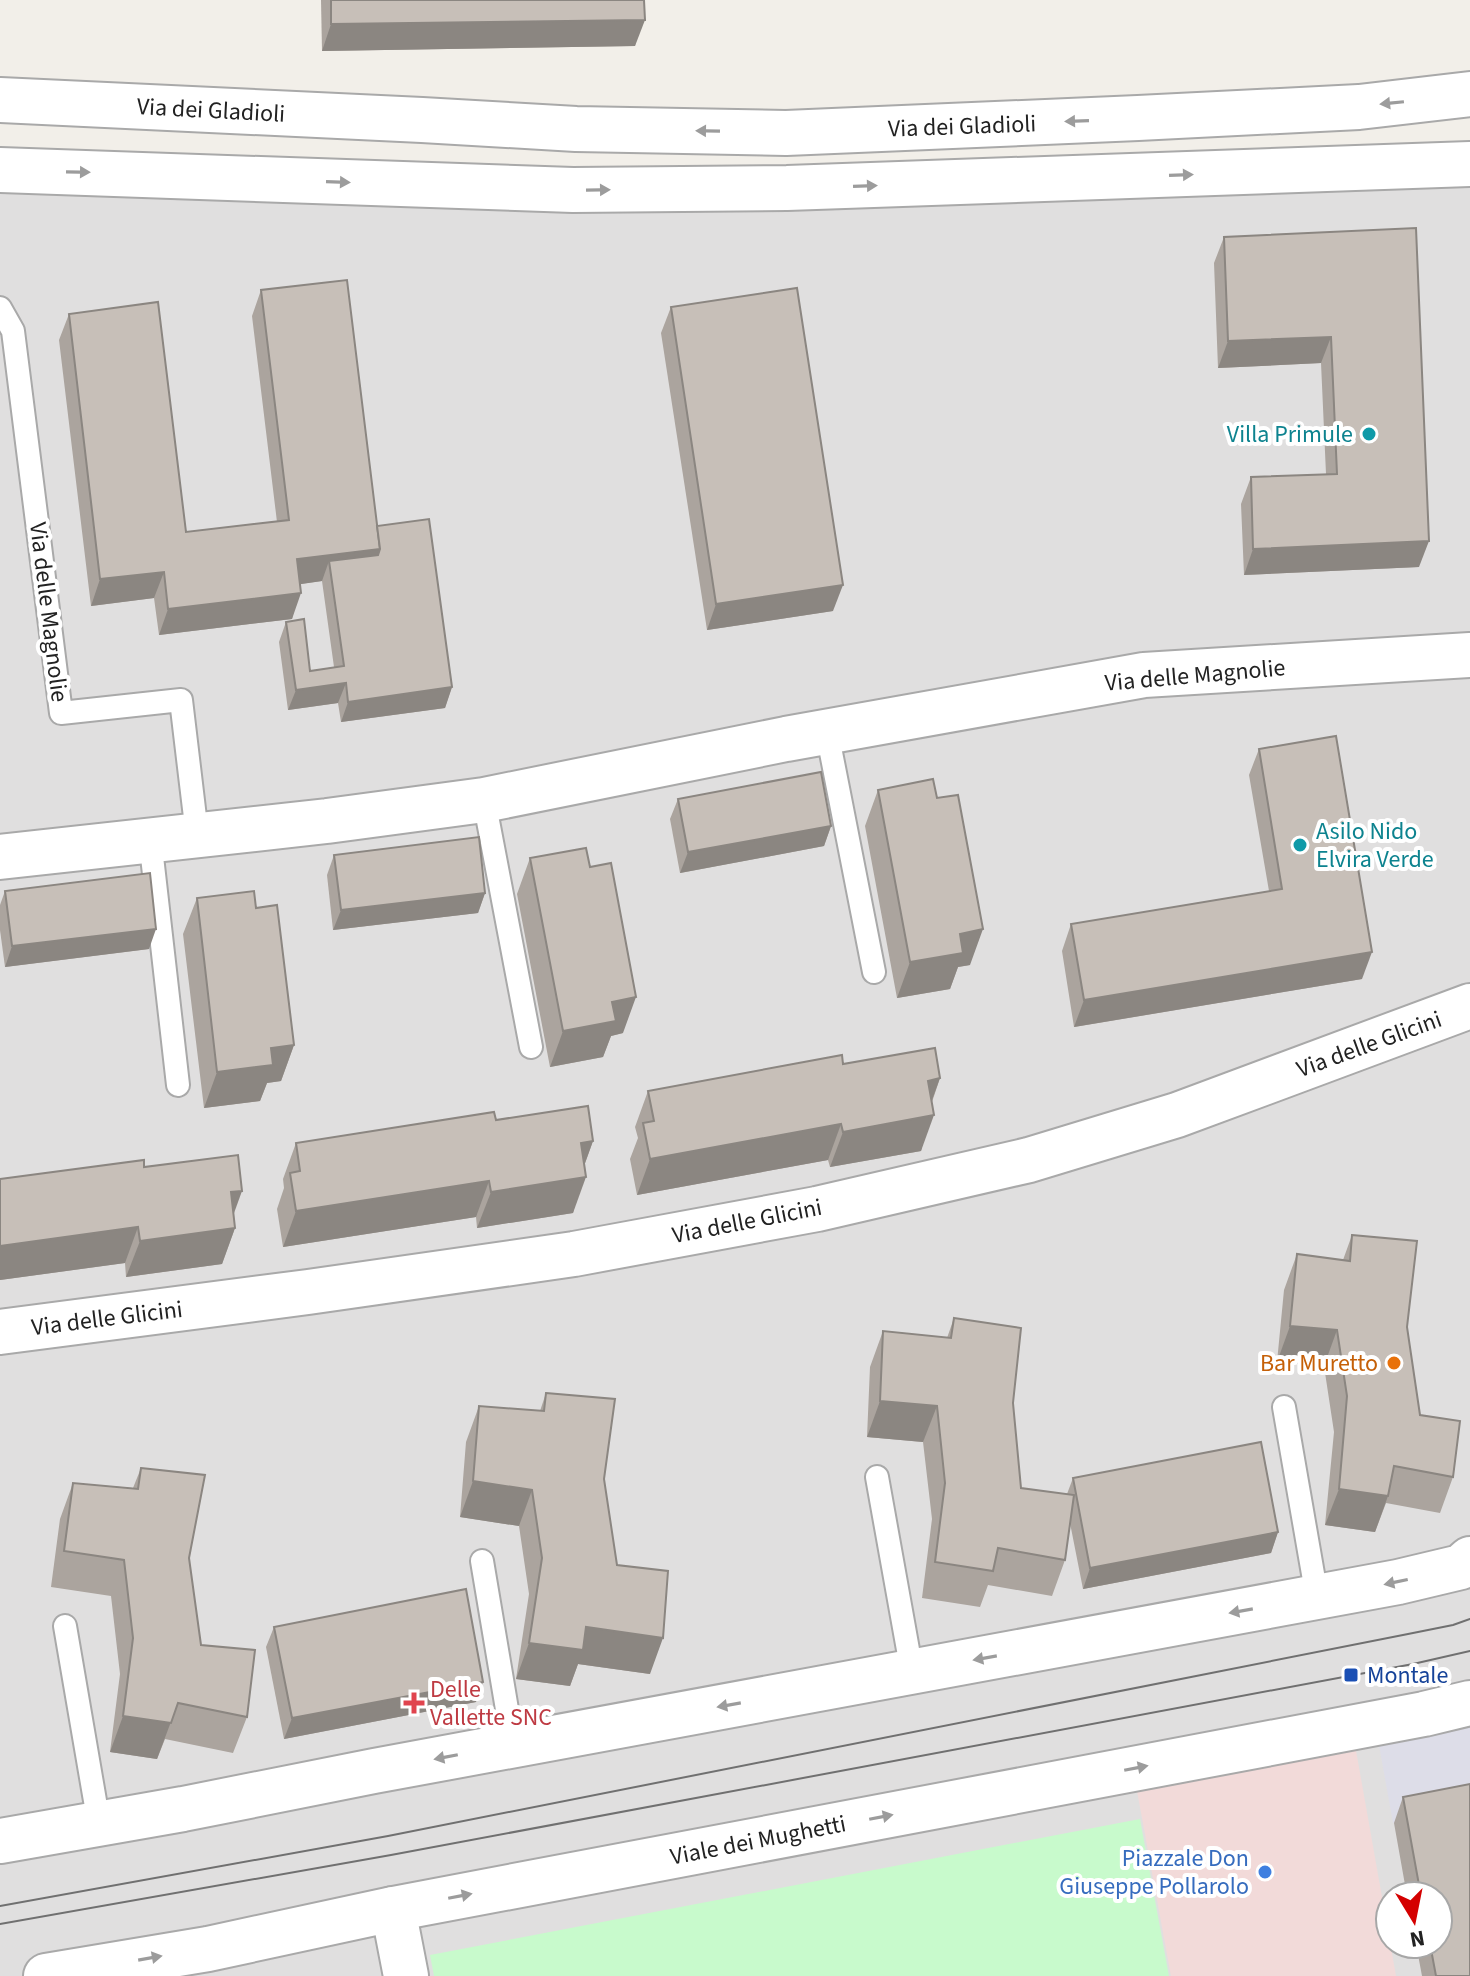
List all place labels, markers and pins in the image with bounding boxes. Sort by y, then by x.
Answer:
place label: Villa Primule [1227,417,1353,452]
marker: Villa Primule [1360,425,1378,443]
place label: Asilo Nido Elvira Verde [1316,814,1434,877]
marker: Asilo Nido Elvira Verde [1291,836,1309,854]
place label: Bar Muretto [1260,1346,1378,1381]
marker: Bar Muretto [1385,1354,1403,1372]
place label: Montale [1367,1658,1448,1693]
marker: Montale [1342,1666,1360,1684]
place label: Delle Vallette SNC [430,1672,552,1735]
marker: Delle Vallette SNC [405,1694,423,1712]
place label: Piazzale Don Giuseppe Pollarolo [1059,1841,1249,1904]
marker: Piazzale Don Giuseppe Pollarolo [1256,1863,1274,1881]

